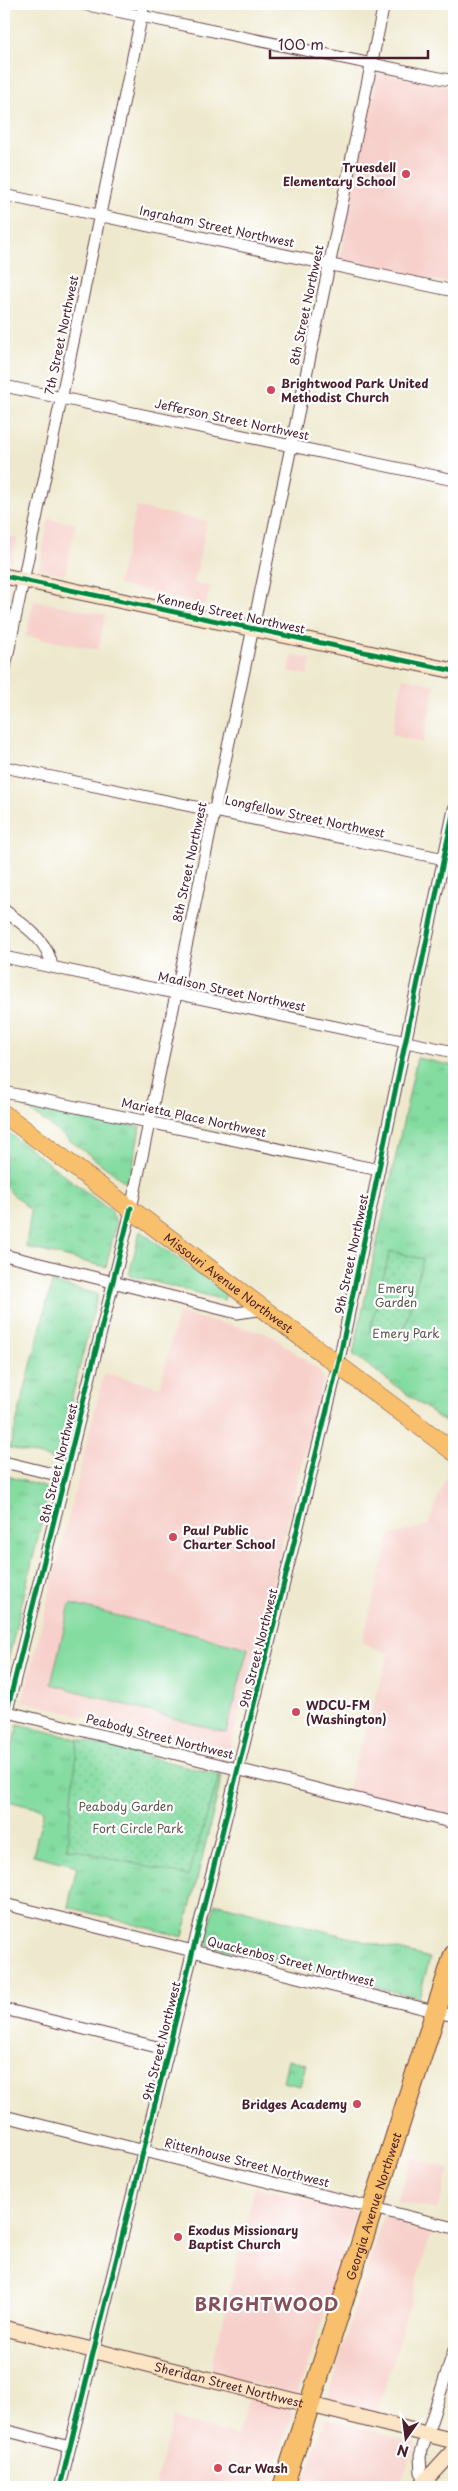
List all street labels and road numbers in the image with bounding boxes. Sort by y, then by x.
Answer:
street label: Ingraham Street Northwest [138,201,296,251]
street label: 8th Street Northwest [284,243,328,367]
street label: 7th Street Northwest [40,273,83,396]
street label: Jefferson Street Northwest [153,394,311,444]
street label: Kennedy Street Northwest [155,588,307,638]
street label: Longfellow Street Northwest [223,790,387,842]
street label: 8th Street Northwest [167,800,211,924]
street label: Madison Street Northwest [157,967,308,1015]
street label: Marietta Place Northwest [120,1093,268,1141]
street label: 9th Street Northwest [330,1192,373,1316]
street label: Missouri Avenue Northwest [160,1228,297,1337]
street label: 8th Street Northwest [34,1401,82,1525]
street label: 9th Street Northwest [234,1586,282,1709]
street label: Peabody Street Northwest [84,1709,236,1763]
street label: Quackenbos Street Northwest [206,1932,377,1991]
street label: 9th Street Northwest [137,1979,185,2102]
street label: Georgia Avenue Northwest [341,2130,406,2282]
street label: Rittenhouse Street Northwest [163,2133,331,2191]
street label: Sheridan Street Northwest [152,2357,306,2412]

